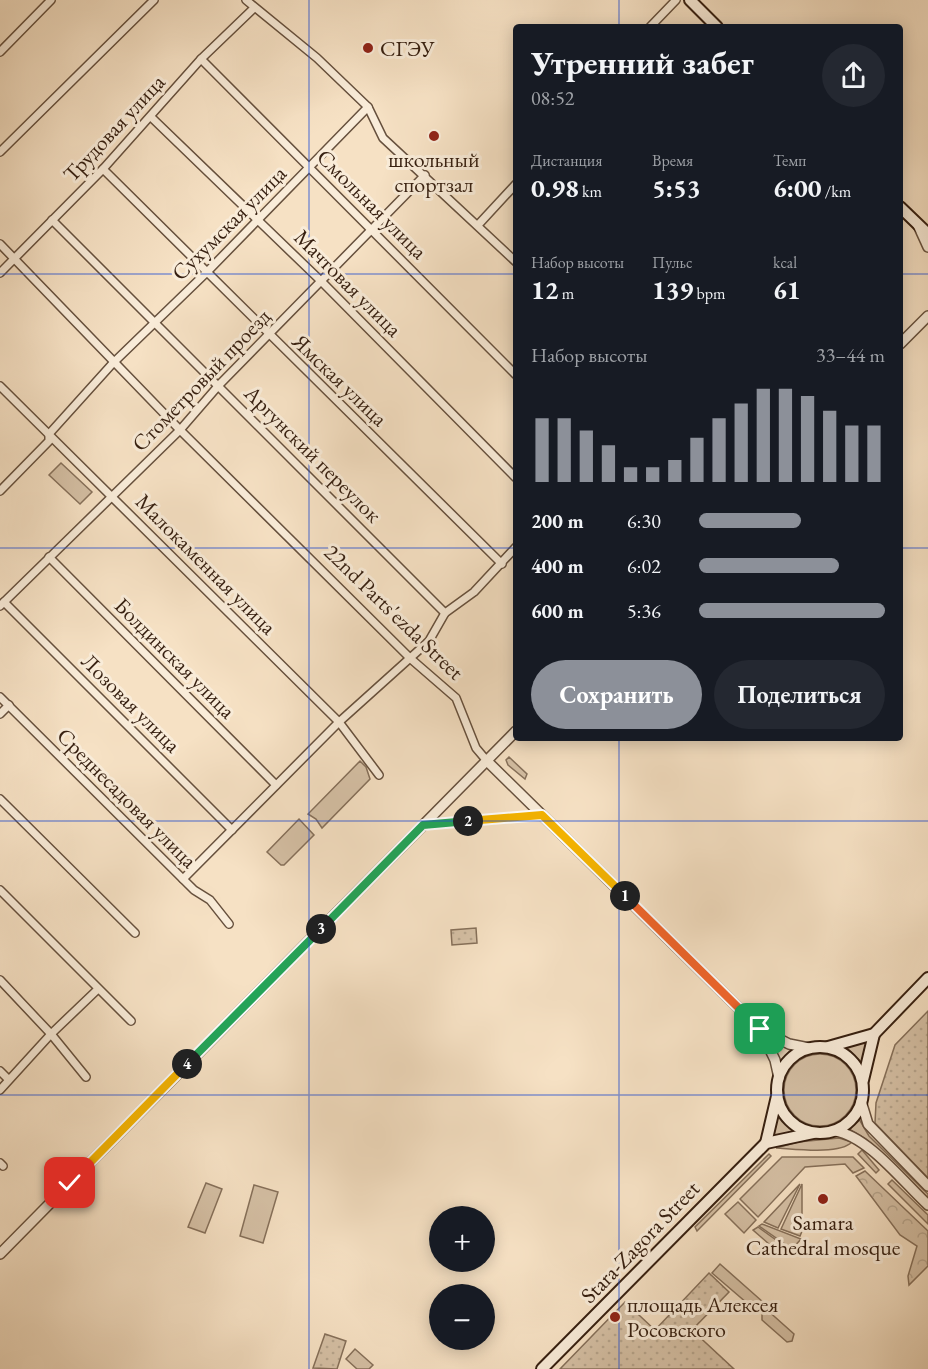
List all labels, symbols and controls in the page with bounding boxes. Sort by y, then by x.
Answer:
place label: СГЭУ [380,34,435,63]
marker: СГЭУ [361,41,375,55]
text: Утренний забег [531,41,754,84]
button: share [822,44,885,107]
street label: Трудовая улица [57,68,172,188]
text: 08:52 [531,85,574,111]
marker: школьный спортзал [427,129,441,143]
street label: Смольная улица [311,143,434,266]
place label: школьный спортзал [388,145,480,199]
text: Дистанция [531,150,602,171]
text: Время [652,150,693,171]
text: Темп [773,150,806,171]
street label: Сухумская улица [165,159,293,287]
text: 0.98 [531,171,579,205]
text: 5:53 [652,171,701,205]
text: 6:00 [773,171,822,205]
text: km [579,181,602,202]
text: /km [822,181,851,202]
street label: Мачтовая улица [288,223,408,343]
text: Набор высоты [531,252,624,273]
text: Пульс [652,252,693,273]
text: kcal [773,252,797,273]
text: 12 [531,273,559,307]
text: 139 [652,273,693,307]
text: 61 [773,273,801,307]
text: m [559,283,574,304]
text: bpm [693,283,725,304]
street label: Стометровый проезд [125,302,277,458]
street label: Ямская улица [285,327,394,433]
text: Набор высоты [531,342,647,368]
text: 33–44 m [816,342,885,368]
street label: Аргунский переулок [237,378,388,529]
street label: Малокаменная улица [129,487,283,641]
text: 200 m [531,508,584,534]
text: 6:30 [627,508,661,534]
street label: 22nd Parts'ezda Street [318,538,470,686]
text: 400 m [531,553,584,579]
text: 6:02 [627,553,661,579]
street label: Болдинская улица [108,591,242,725]
text: 600 m [531,598,584,624]
text: 5:36 [627,598,661,624]
street label: Лозовая улица [75,647,187,759]
button: Сохранить [531,660,702,729]
button: Поделиться [714,660,885,729]
street label: Среднесадовая улица [50,721,204,875]
pin: 2 [453,806,483,836]
text: 2 [464,810,472,831]
pin: 1 [610,881,640,911]
text: 1 [621,885,629,906]
pin: 3 [306,914,336,944]
text: 3 [317,918,325,939]
pin [734,1003,785,1054]
icon: arrive [743,1012,776,1045]
pin: 4 [172,1049,202,1079]
text: 4 [183,1053,191,1074]
pin [44,1157,95,1208]
icon: check [53,1166,86,1199]
street label: Stara-Zagora Street [574,1175,706,1309]
marker: Samara Cathedral mosque [816,1192,830,1206]
map controls [429,1206,495,1350]
button: + [429,1206,495,1272]
place label: Samara Cathedral mosque [746,1208,901,1262]
button: − [429,1284,495,1350]
place label: площадь Алексея Росовского [627,1290,778,1344]
marker: площадь Алексея Росовского [608,1310,622,1324]

